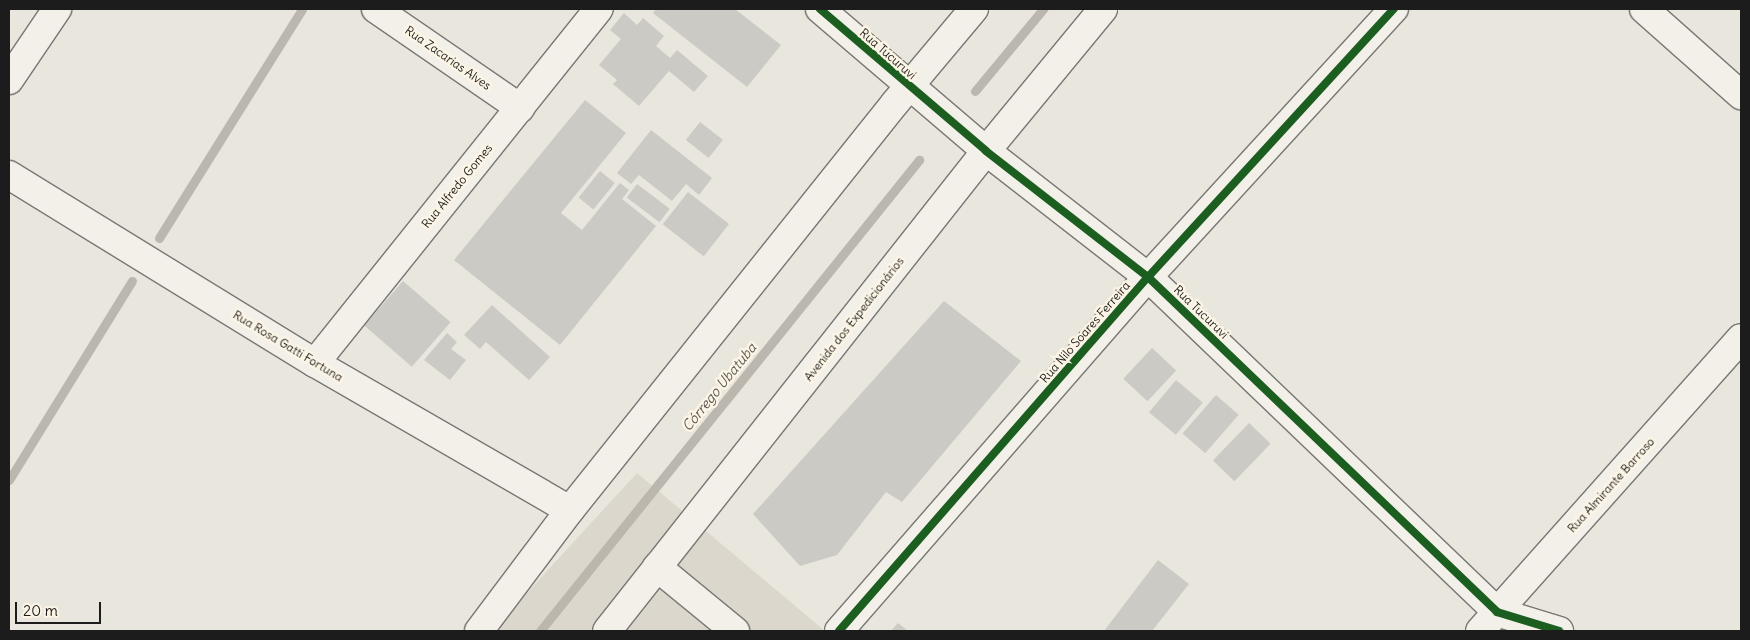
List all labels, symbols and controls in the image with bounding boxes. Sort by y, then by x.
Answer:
street label: Rua Zacarias Alves [402,23,494,93]
street label: Rua Tucuruvi [857,26,919,82]
street label: Rua Alfredo Gomes [419,141,495,231]
street label: Avenida dos Expedicionários [801,254,907,384]
street label: Rua Nilo Soares Ferreira [1037,278,1133,386]
street label: Rua Tucuruvi [1171,282,1231,342]
street label: Rua Rosa Gatti Fortuna [230,307,346,385]
water label: Córrego Ubatuba [678,340,760,434]
street label: Rua Almirante Barroso [1565,435,1657,535]
scale bar [18,592,104,624]
text: 20 m [23,601,58,620]

